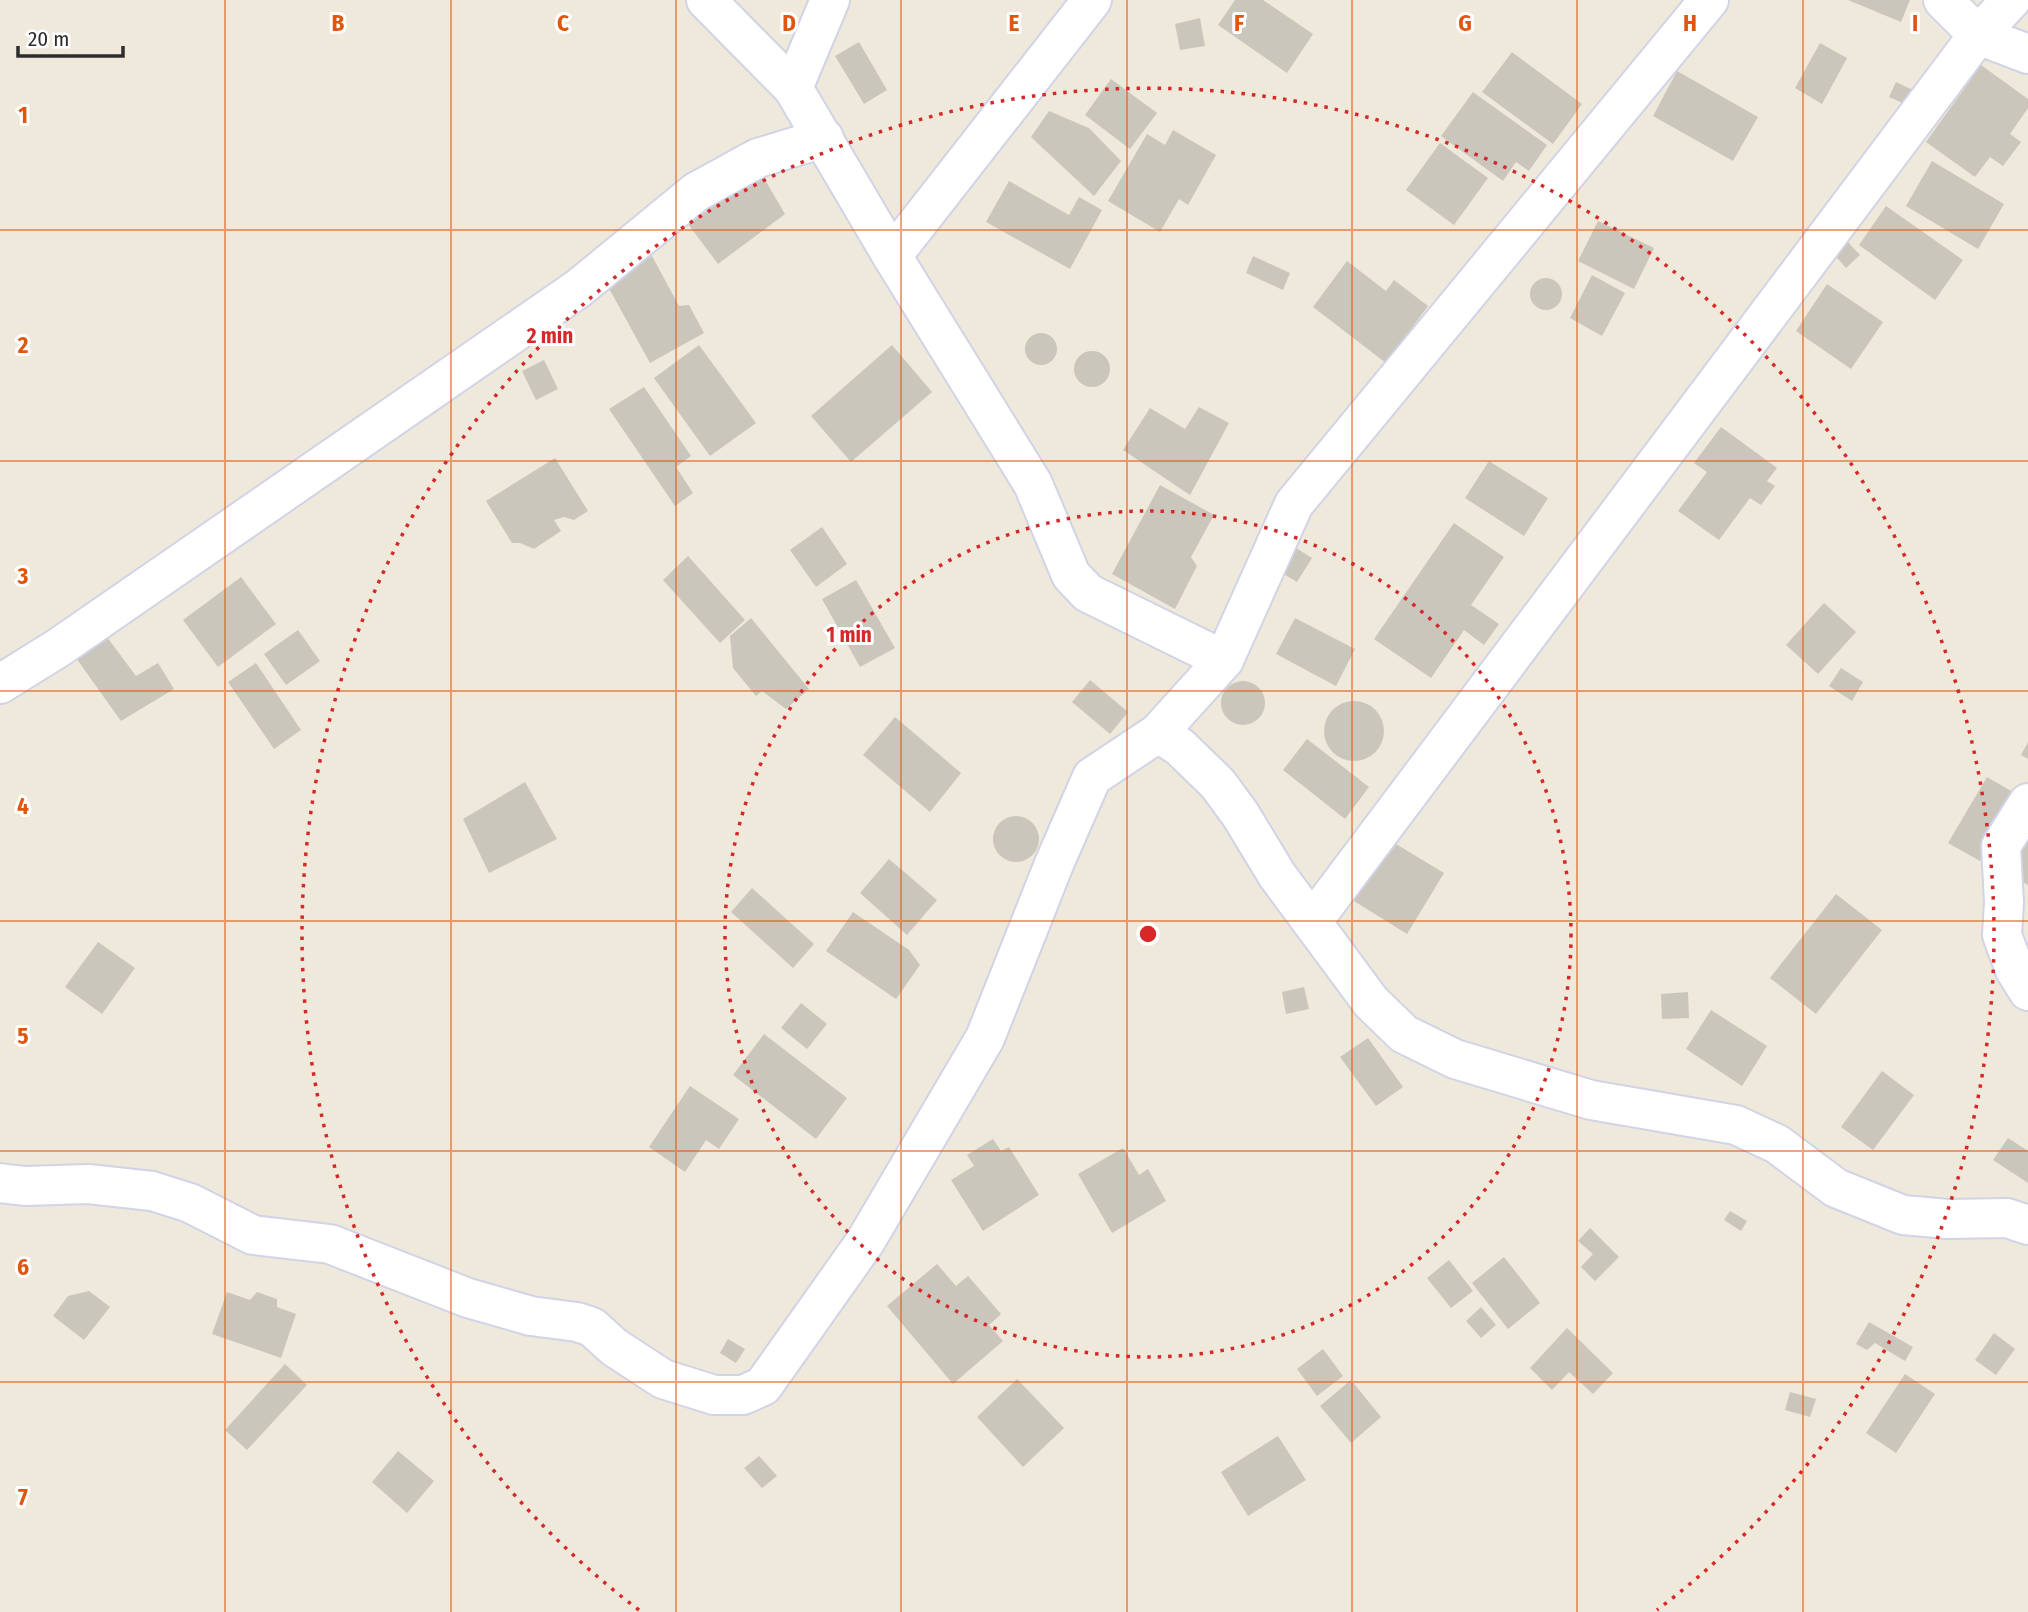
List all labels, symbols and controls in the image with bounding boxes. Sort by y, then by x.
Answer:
text: B [332,9,345,37]
text: C [557,9,569,37]
text: D [782,9,796,37]
text: E [1009,9,1020,37]
text: F [1234,9,1244,37]
text: G [1458,9,1472,37]
text: H [1683,9,1697,37]
text: I [1912,9,1918,37]
scale bar [18,14,122,58]
text: 20 m [28,26,69,52]
text: 1 [18,101,28,129]
text: 2 min [526,323,573,349]
text: 2 [17,331,29,359]
text: 3 [17,562,29,590]
text: 1 min [826,622,872,648]
text: 4 [17,792,29,820]
centre of rings [1136,922,1160,946]
text: 5 [17,1022,29,1050]
text: 6 [17,1253,29,1281]
text: 7 [18,1483,28,1511]

